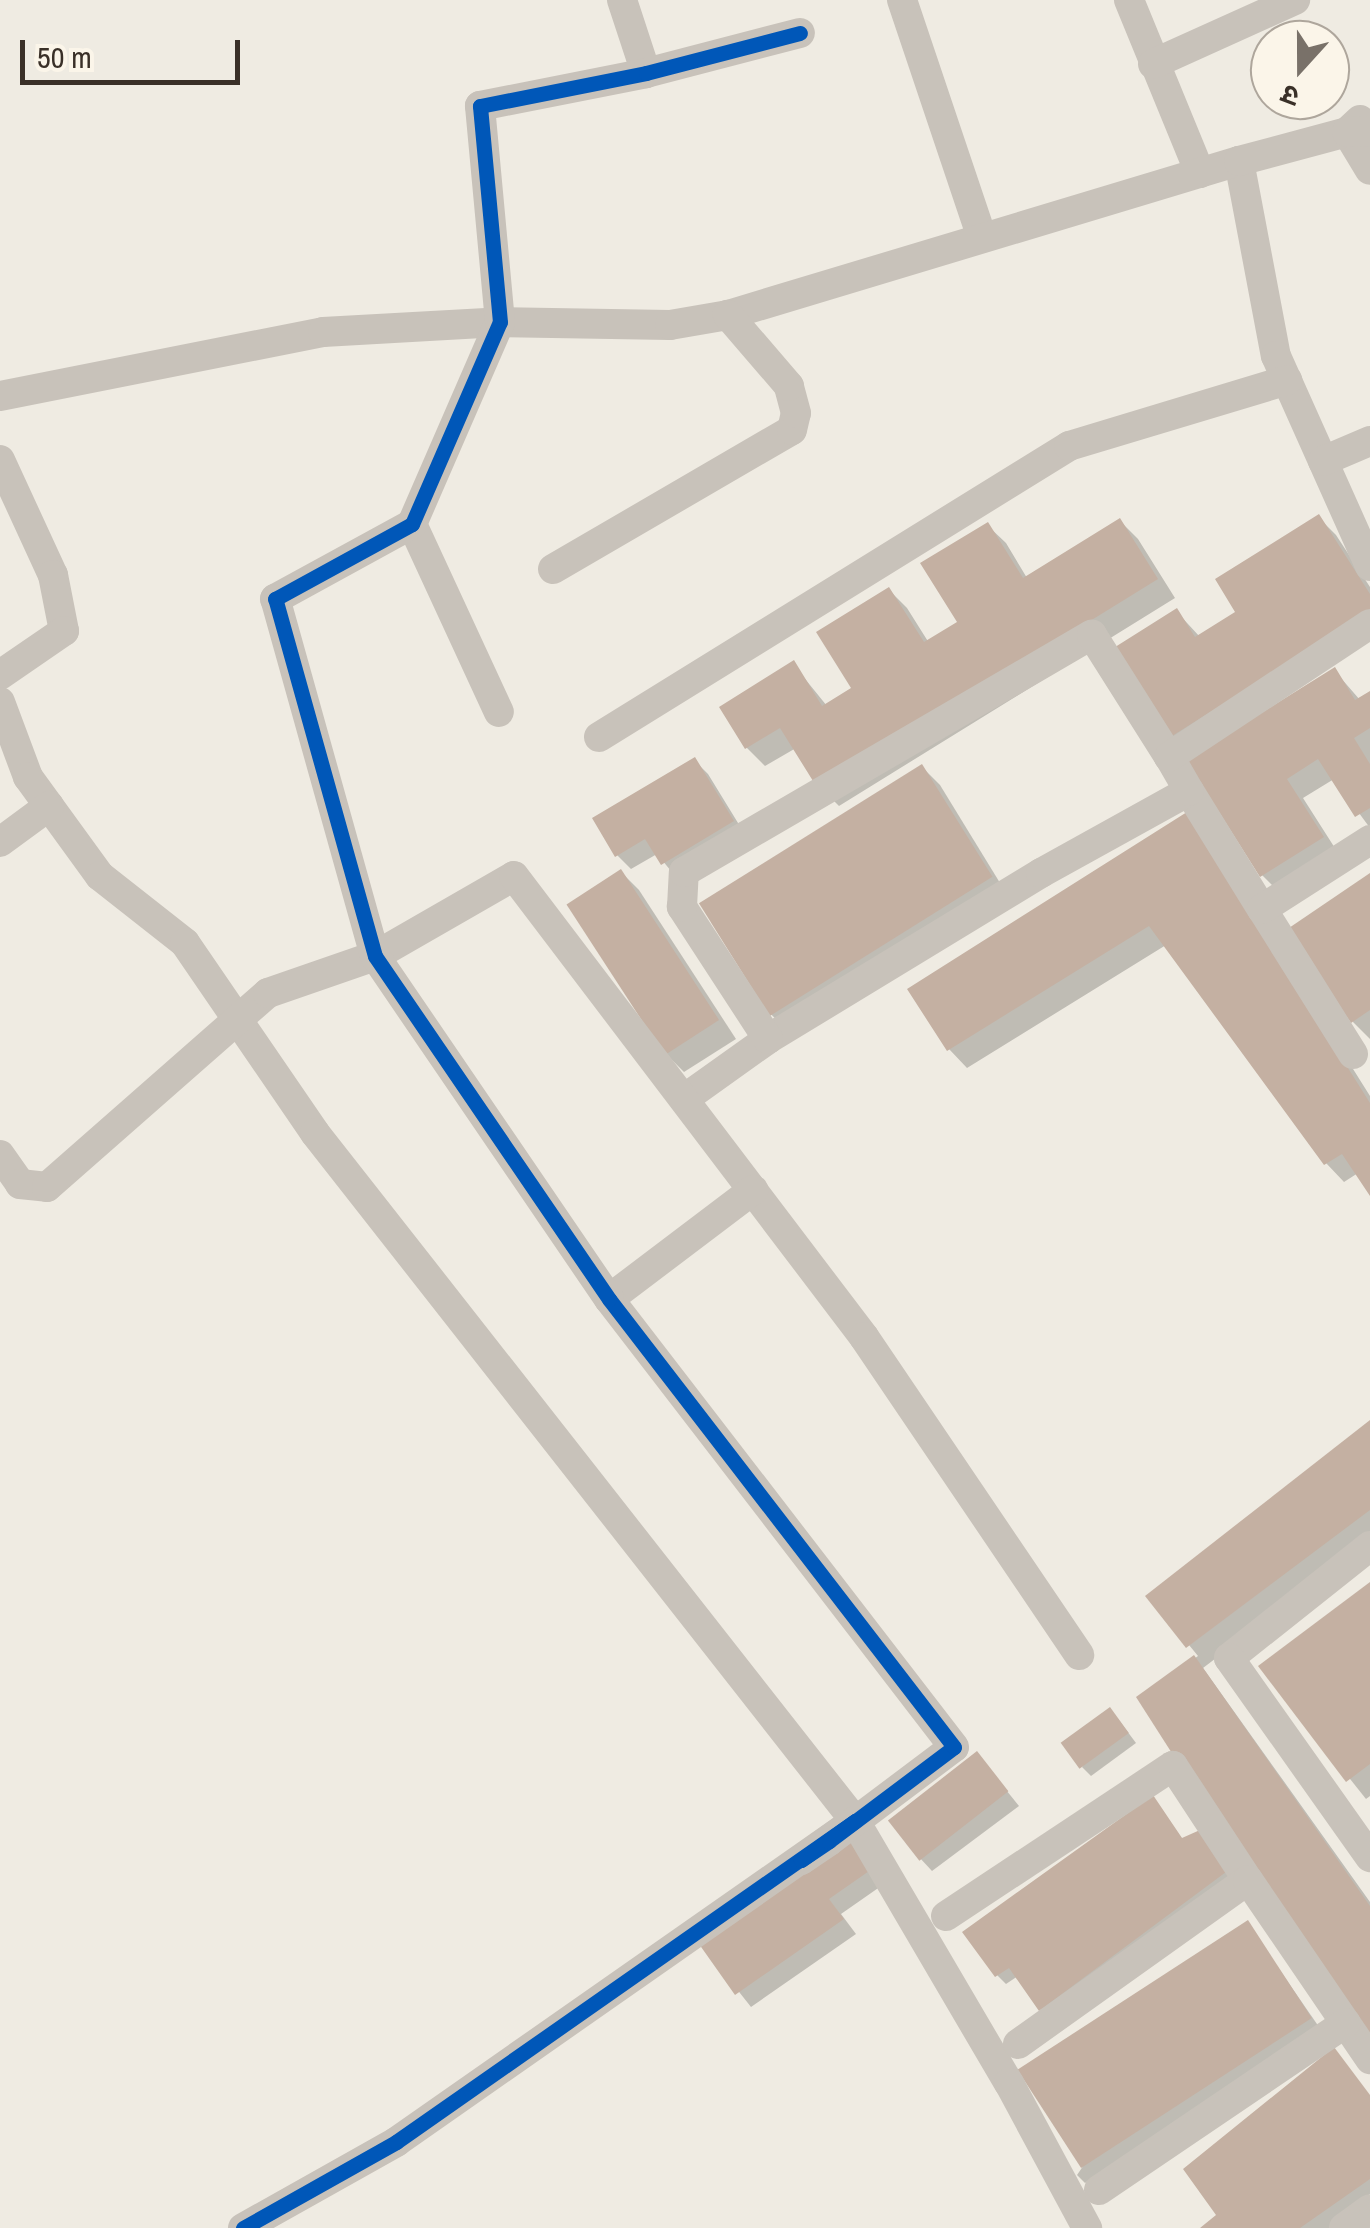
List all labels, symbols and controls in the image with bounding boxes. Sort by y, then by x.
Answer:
scale bar [25,20,245,82]
north arrow [1250,20,1350,120]
text: 50 m [37,37,92,77]
text: उ [1276,75,1304,117]

